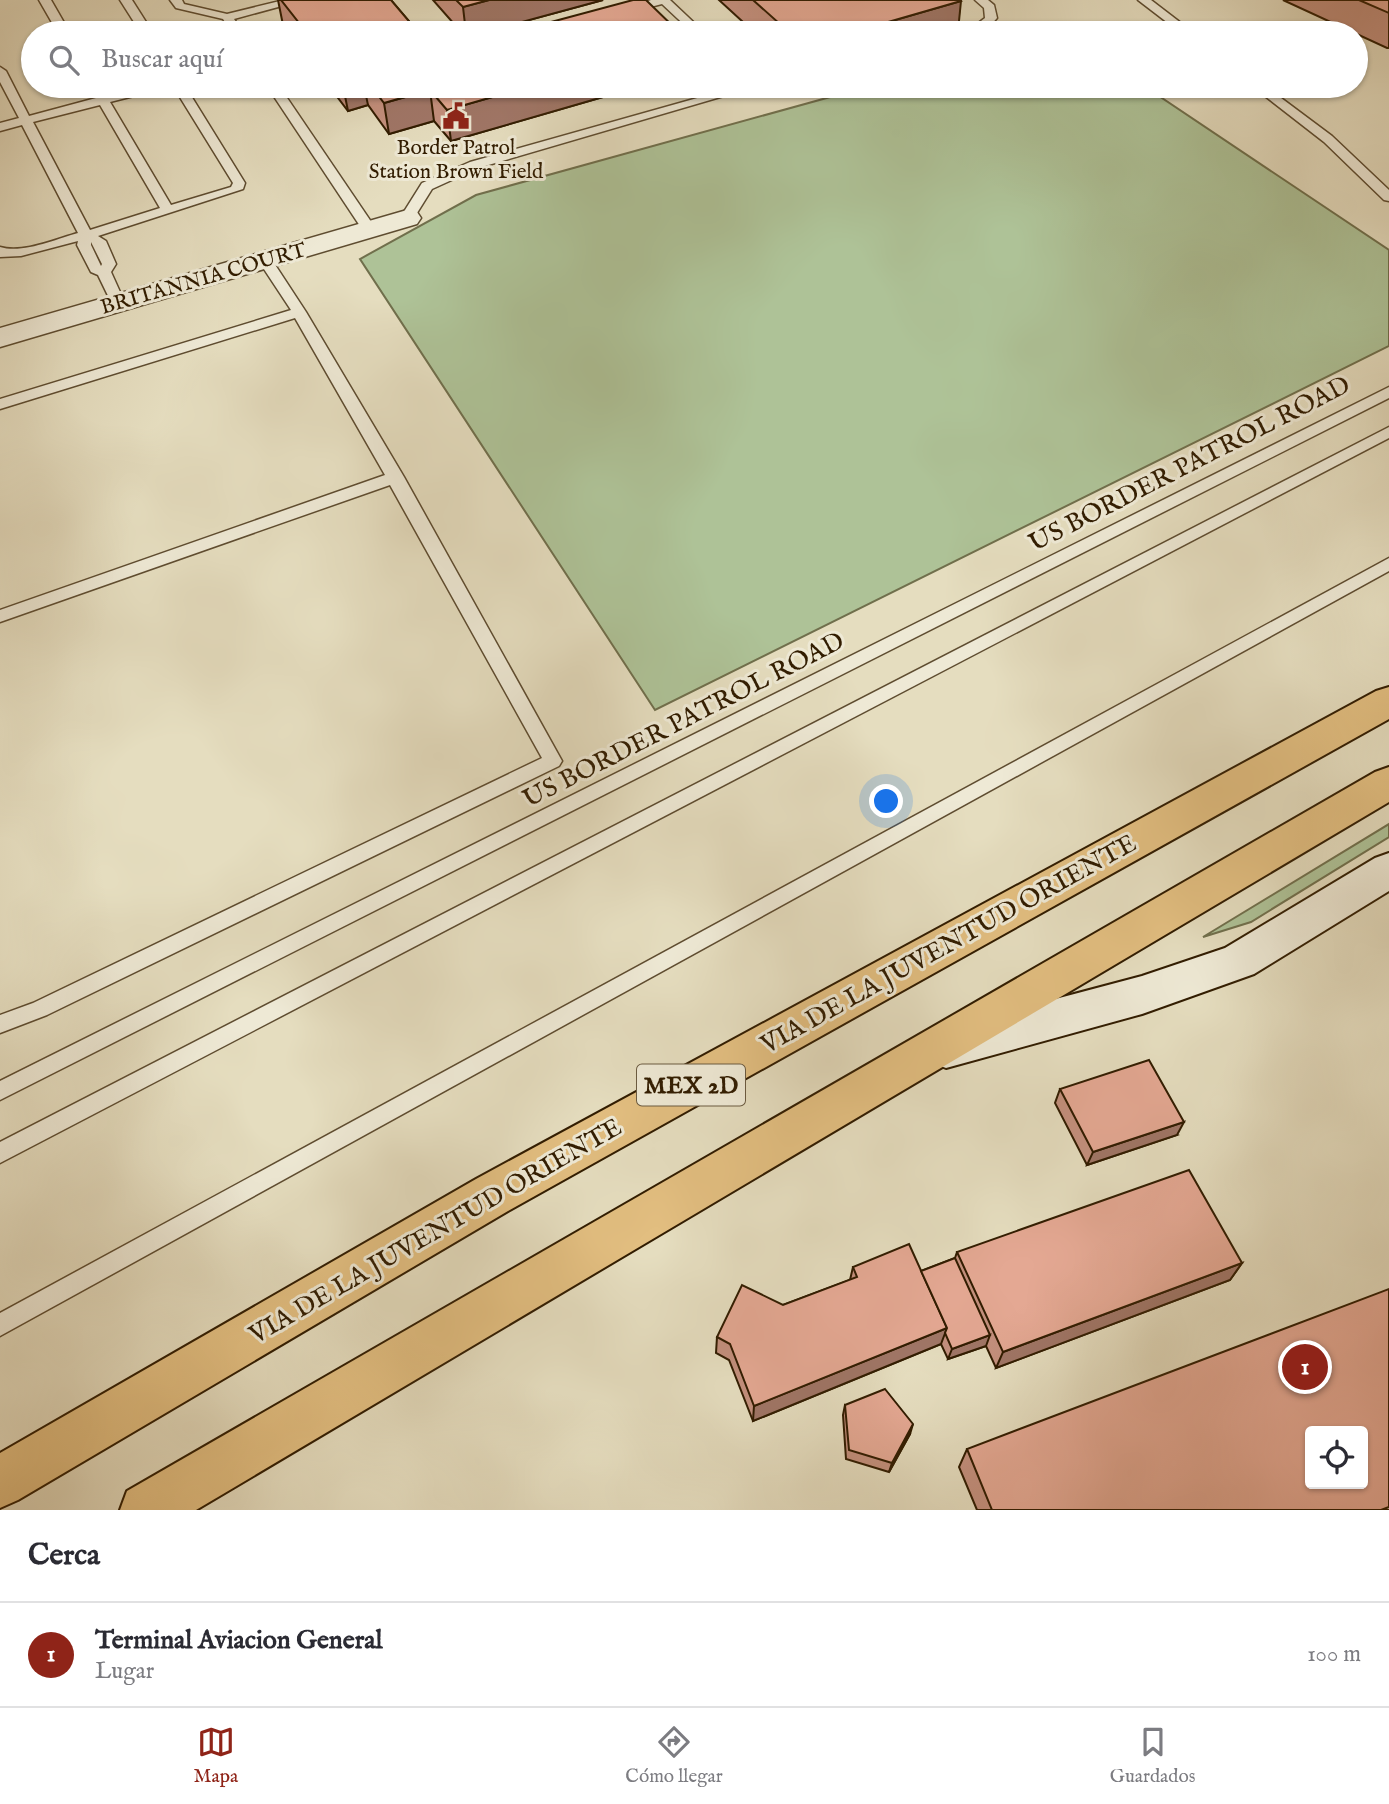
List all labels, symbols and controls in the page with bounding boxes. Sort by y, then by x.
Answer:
search box [21,21,1368,98]
icon: search [45,41,83,79]
text: Buscar aquí [101,43,223,76]
public building icon: Border Patrol Station Brown Field [441,101,471,131]
place label: Border Patrol Station Brown Field [369,135,544,186]
street label: BRITANNIA COURT [98,237,310,322]
street label: US BORDER PATROL ROAD [1023,369,1356,560]
street label: US BORDER PATROL ROAD [517,625,850,816]
your location [869,784,903,818]
street label: VIA DE LA JUVENTUD ORIENTE [754,827,1142,1062]
road number: MEX 2D [637,1064,745,1106]
street label: VIA DE LA JUVENTUD ORIENTE [243,1111,628,1352]
pin: 1 [1282,1341,1328,1393]
map controls [1305,1426,1368,1489]
button: locate [1305,1426,1368,1489]
text: Cerca [28,1537,100,1575]
text: Terminal Aviacion General [95,1624,383,1657]
text: 1 [47,1640,55,1669]
text: 100 m [1307,1640,1361,1669]
text: Lugar [95,1657,154,1686]
tab: Mapa [194,1723,238,1789]
tab: Cómo llegar [625,1723,723,1789]
tab: Guardados [1110,1723,1195,1789]

